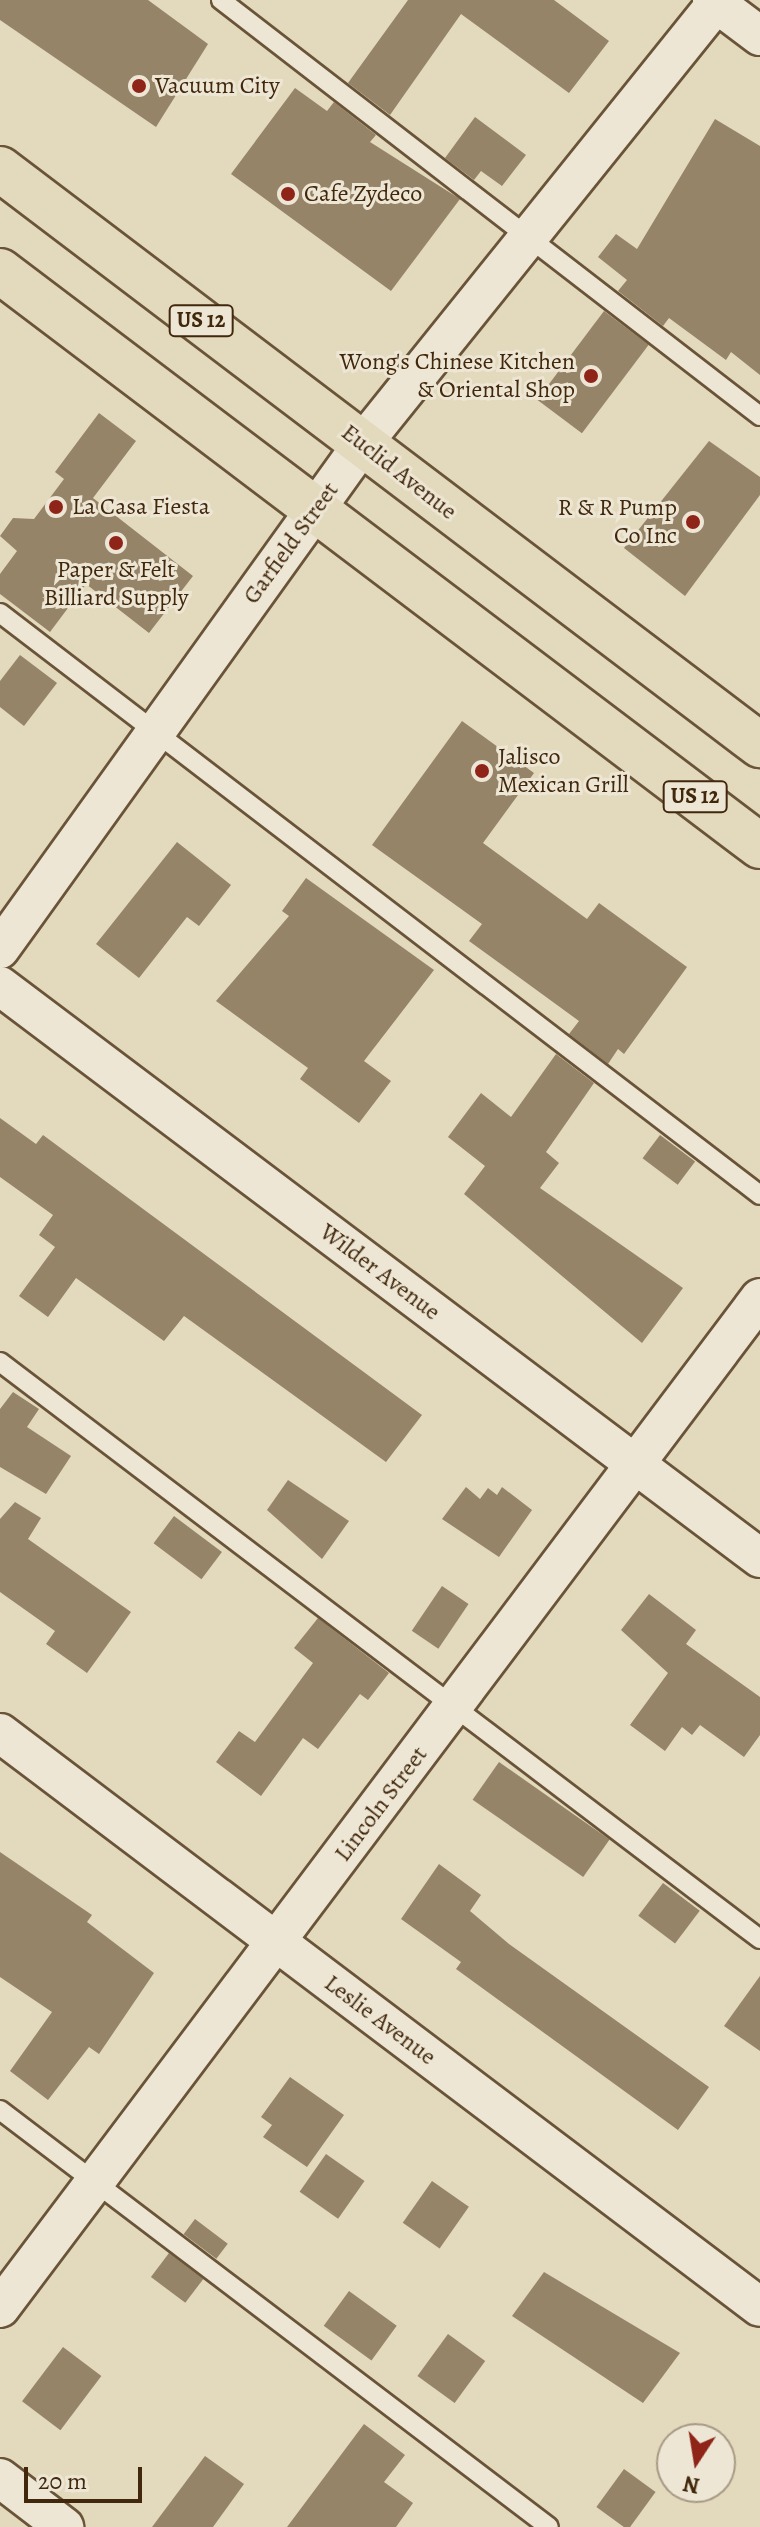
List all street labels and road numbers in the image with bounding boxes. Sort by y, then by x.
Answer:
road number: US 12 [167,303,235,339]
street label: Euclid Avenue [336,418,462,526]
street label: Garfield Street [237,476,345,610]
road number: US 12 [661,779,729,815]
street label: Wilder Avenue [314,1217,446,1327]
street label: Lincoln Street [328,1741,434,1867]
street label: Leslie Avenue [319,1969,441,2071]

